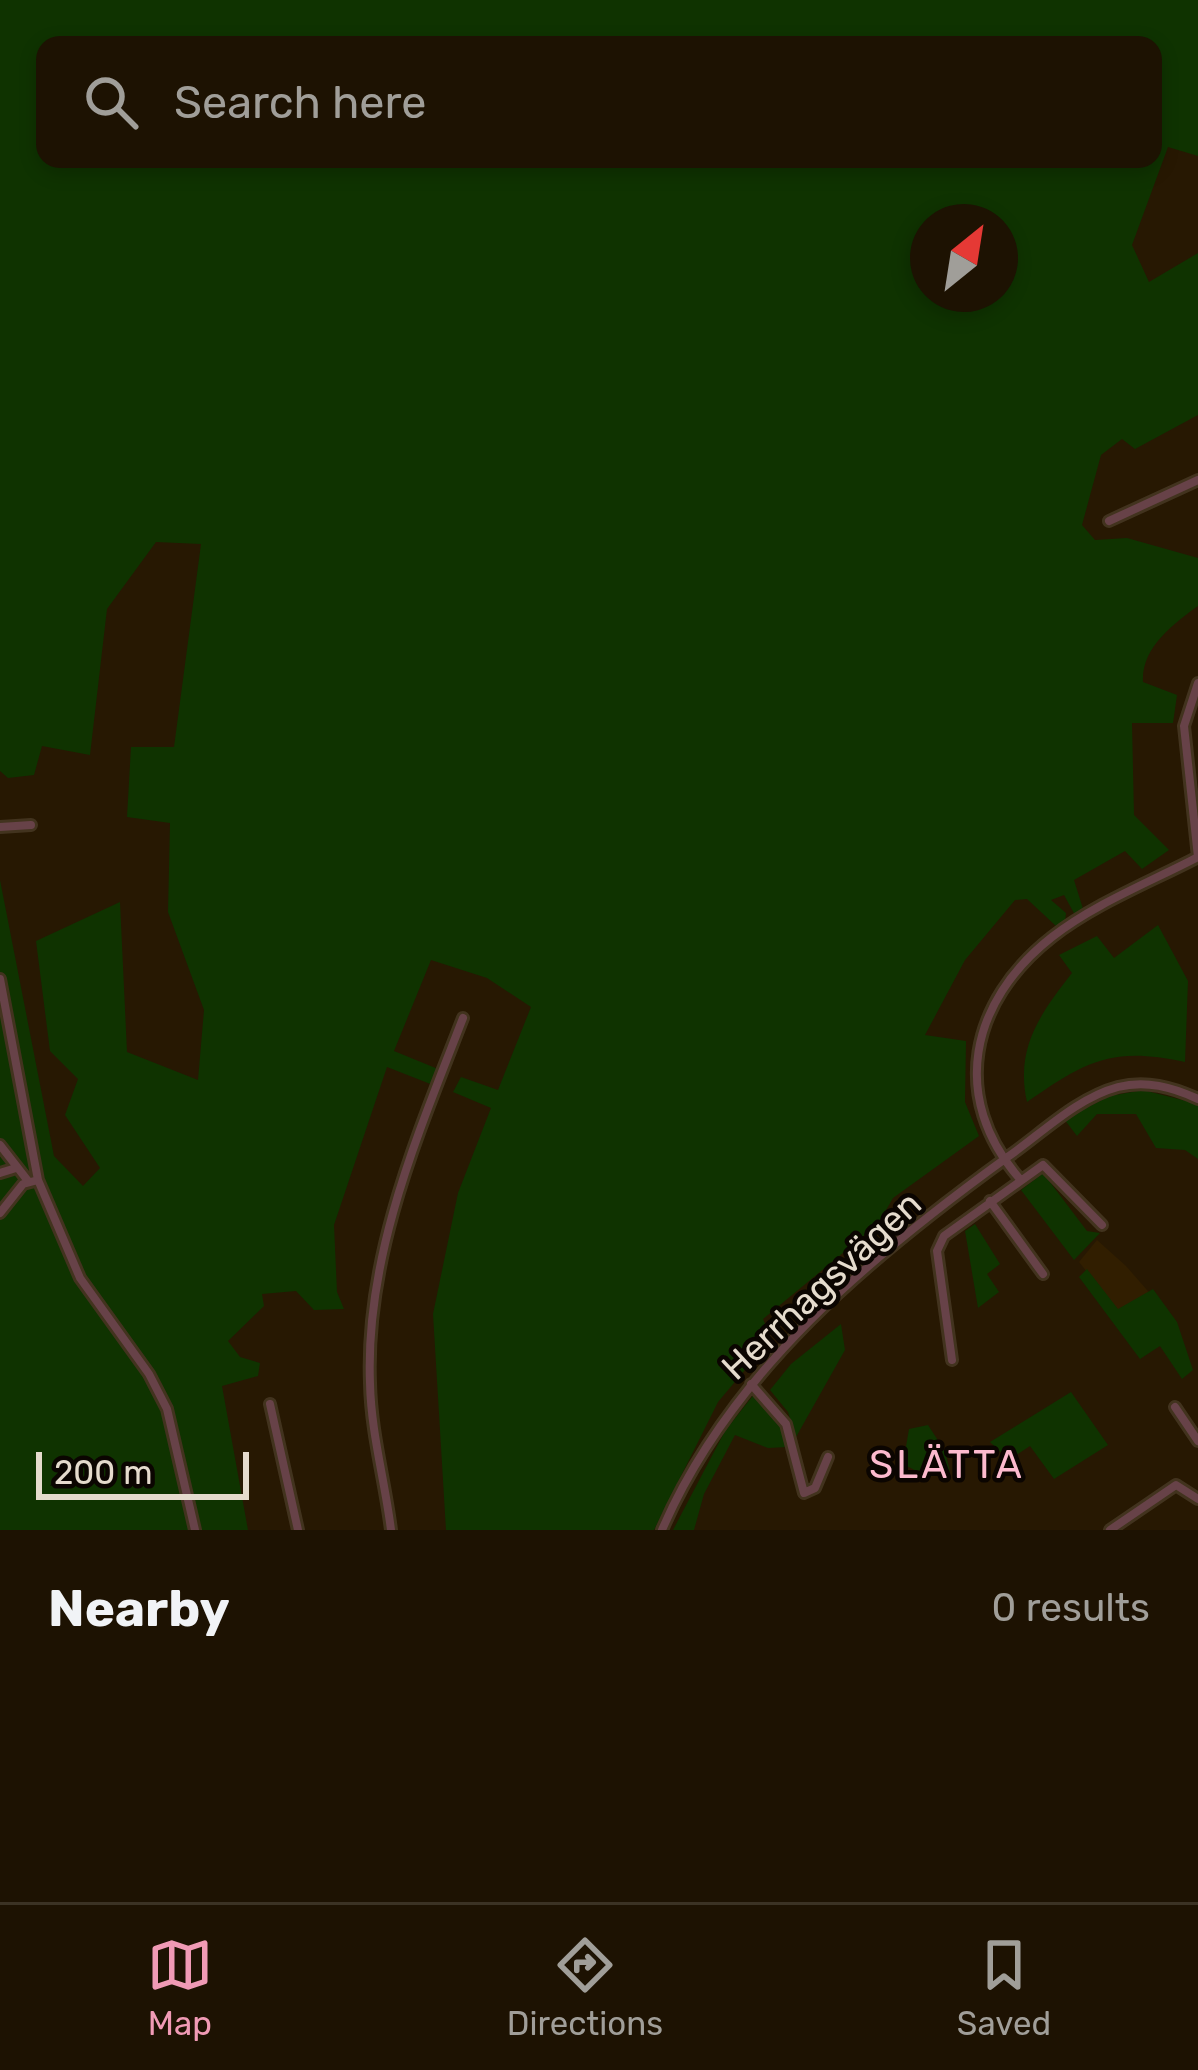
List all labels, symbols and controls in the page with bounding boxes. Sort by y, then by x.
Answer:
search box [36,36,1162,168]
icon: search [78,69,144,135]
text: Search here [174,76,426,129]
north arrow [910,204,1018,312]
street label: Herrhagsvägen [713,1182,930,1389]
district label: SLÄTTA [869,1442,1025,1488]
scale bar [36,1446,249,1499]
text: 200 m [54,1453,153,1492]
text: Nearby [48,1578,230,1639]
text: 0 results [991,1585,1150,1631]
tab: Map [147,1932,213,2043]
tab: Directions [507,1932,663,2043]
tab: Saved [957,1932,1051,2043]

